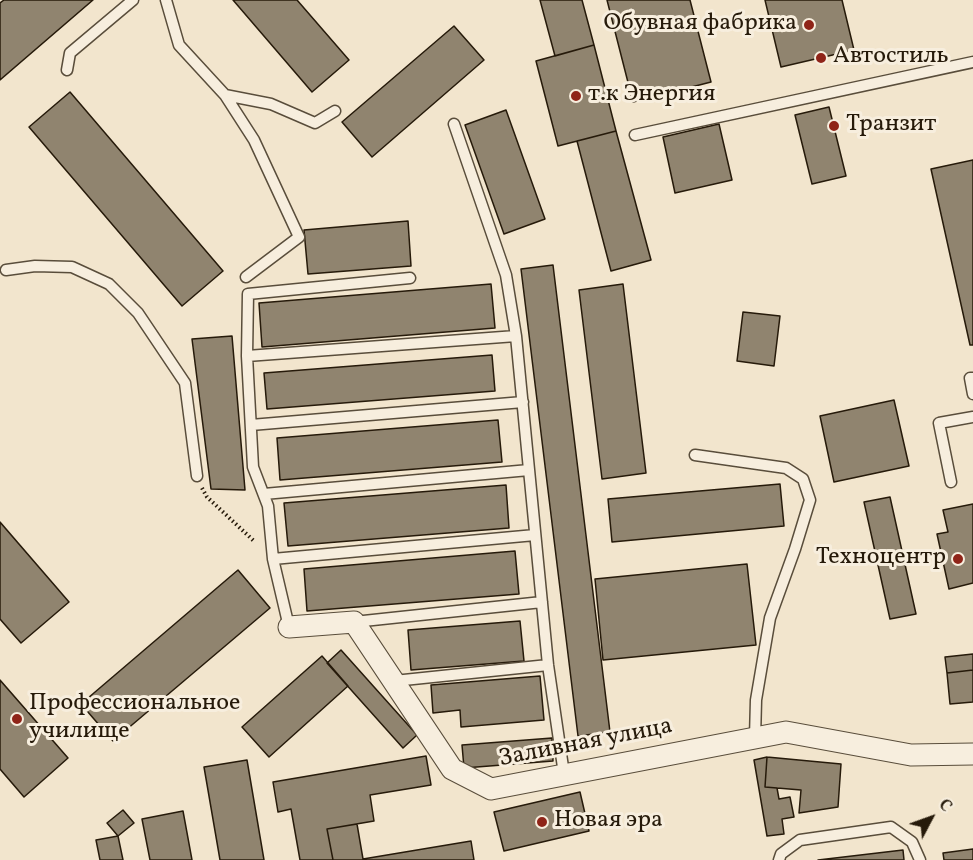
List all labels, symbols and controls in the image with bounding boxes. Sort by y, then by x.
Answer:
place label: Обувная фабрика [603,11,797,39]
marker: Обувная фабрика [802,18,816,32]
place label: Автостиль [833,44,949,72]
marker: Автостиль [814,51,828,65]
place label: т.к Энергия [588,82,715,110]
marker: т.к Энергия [569,89,583,103]
place label: Транзит [846,112,936,140]
marker: Транзит [827,119,841,133]
place label: Техноцентр [816,545,946,573]
marker: Техноцентр [951,552,965,566]
place label: Профессиональное училище [29,691,240,747]
marker: Профессиональное училище [10,712,24,726]
street label: Заливная улица [497,713,675,775]
north arrow [901,788,961,848]
text: С [933,795,956,817]
place label: Новая эра [554,808,663,836]
marker: Новая эра [535,815,549,829]

